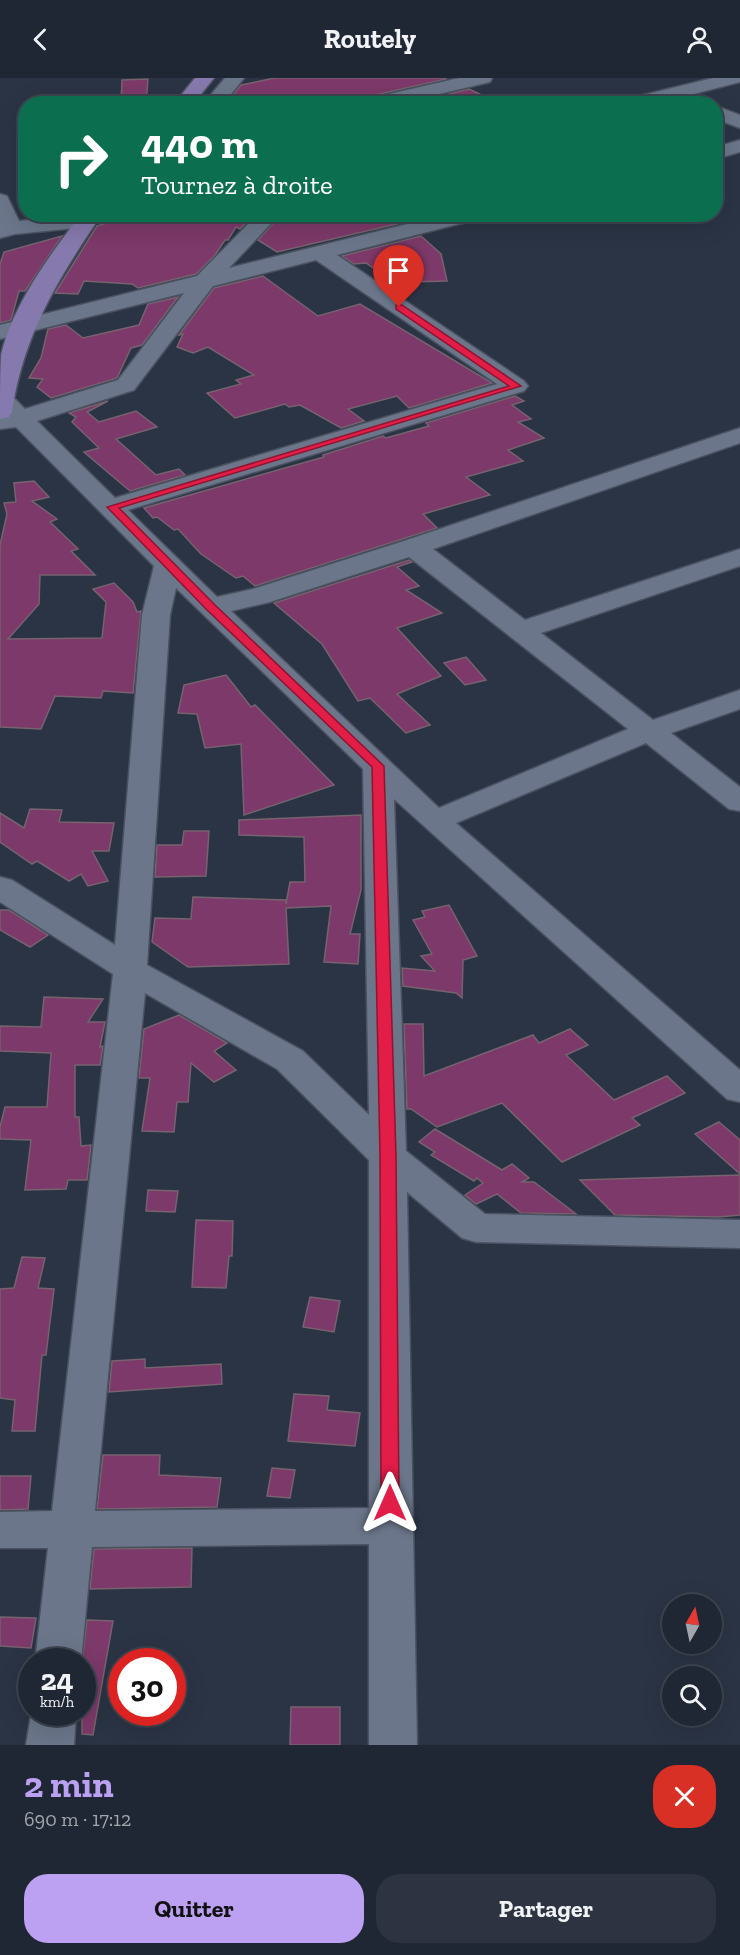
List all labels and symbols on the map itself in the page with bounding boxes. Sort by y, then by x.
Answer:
pin [373,245,424,307]
position arrow [358,1471,422,1535]
north arrow [662,1594,722,1654]
speed limit sign: 30 [108,1648,186,1726]

